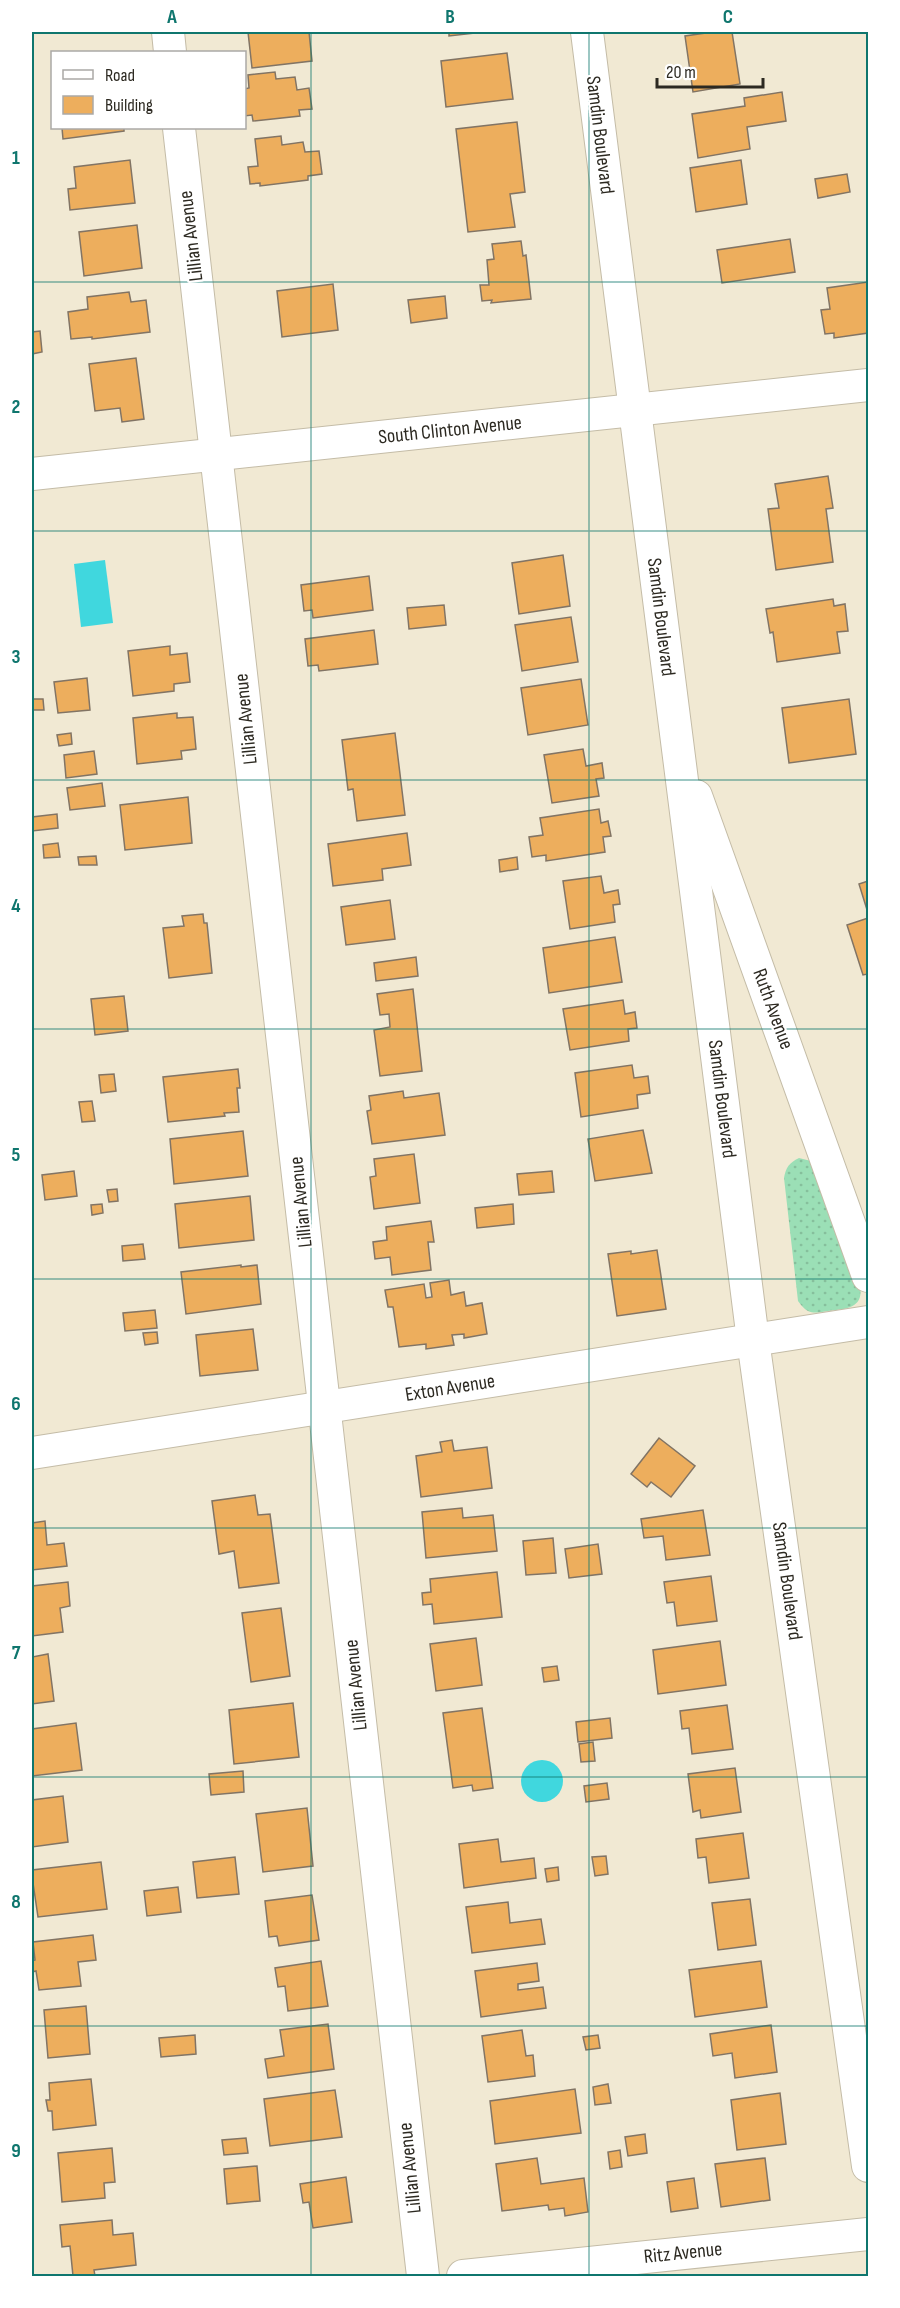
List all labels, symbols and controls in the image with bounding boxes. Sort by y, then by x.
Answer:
text: A [166,5,177,29]
text: B [445,5,455,29]
text: C [723,5,733,29]
legend [51,51,246,129]
scale bar [657,51,764,89]
text: 20 m [666,62,696,83]
text: Road [105,65,135,86]
street label: Samdin Boulevard [581,74,619,196]
text: Building [105,95,153,116]
text: 1 [12,146,20,170]
street label: Lillian Avenue [174,189,208,283]
text: 2 [12,395,20,419]
street label: South Clinton Avenue [377,411,523,449]
street label: Samdin Boulevard [642,556,680,678]
text: 3 [12,645,21,669]
street label: Lillian Avenue [229,672,263,766]
text: 4 [11,894,21,918]
street label: Ruth Avenue [747,965,799,1053]
street label: Samdin Boulevard [703,1038,741,1160]
text: 5 [12,1143,21,1167]
street label: Lillian Avenue [284,1155,318,1249]
street label: Exton Avenue [403,1369,497,1407]
text: 6 [11,1392,21,1416]
street label: Samdin Boulevard [767,1520,807,1642]
street label: Lillian Avenue [339,1638,373,1732]
text: 7 [12,1641,21,1665]
text: 8 [11,1890,21,1914]
street label: Lillian Avenue [393,2121,427,2215]
text: 9 [11,2139,21,2163]
street label: Ritz Avenue [643,2237,723,2269]

